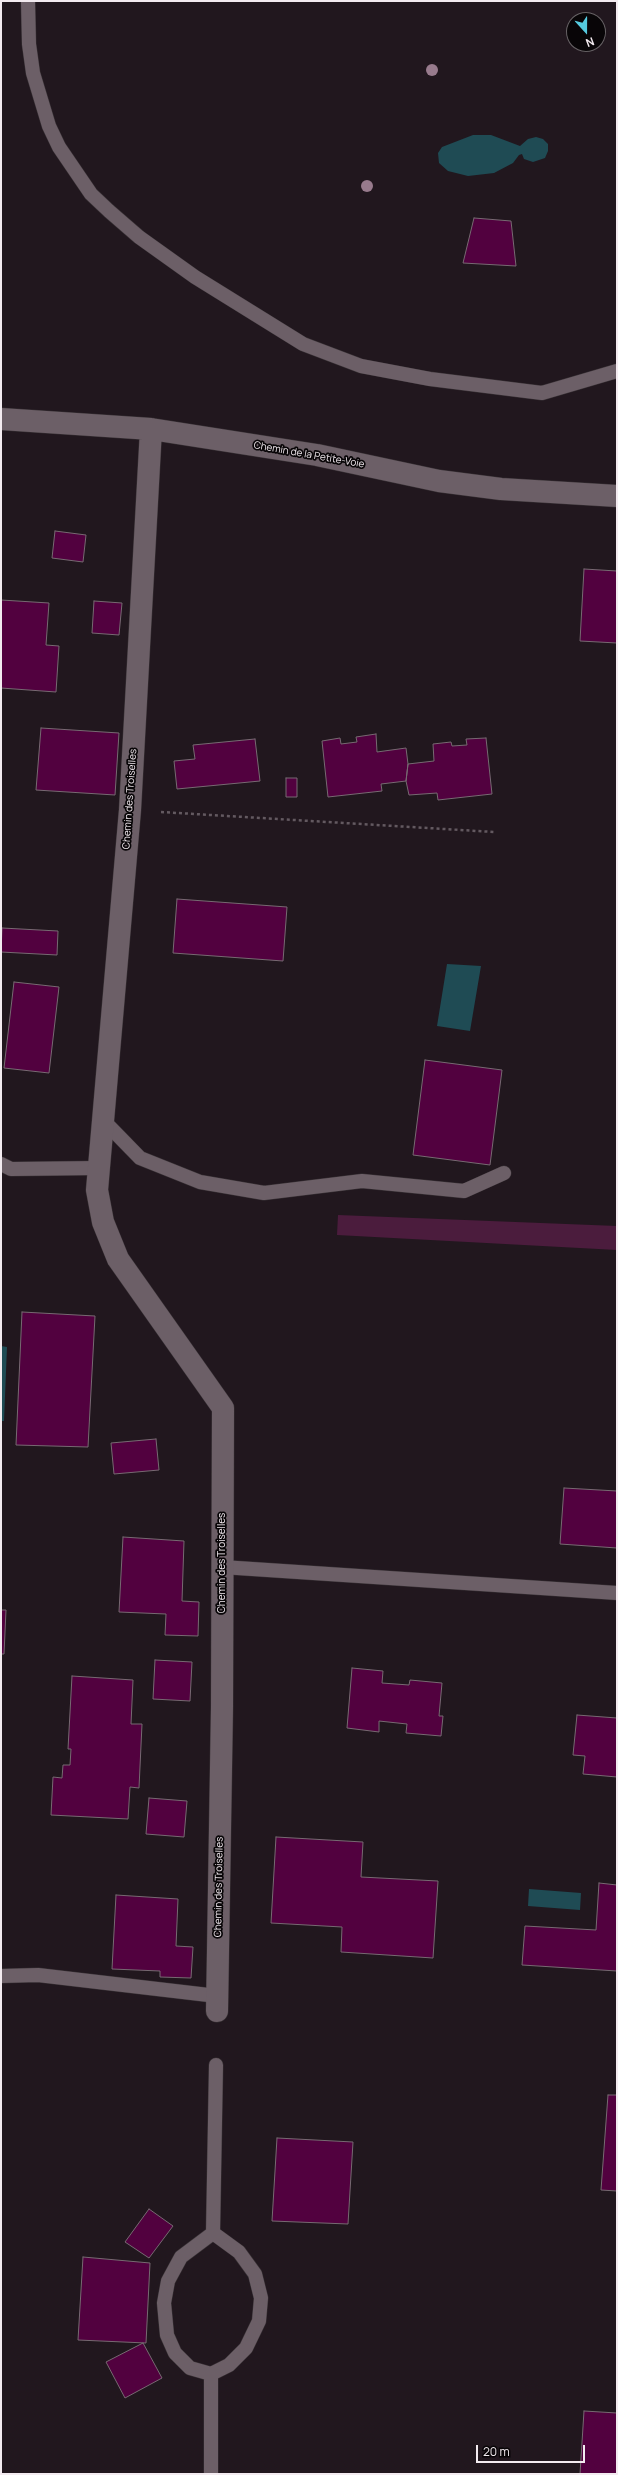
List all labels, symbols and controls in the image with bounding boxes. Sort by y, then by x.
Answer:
north arrow [566,12,606,52]
text: N [584,34,596,51]
street label: Chemin de la Petite-Voie [253,439,365,471]
street label: Chemin des Troiselles [121,748,139,850]
street label: Chemin des Troiselles [216,1513,228,1613]
street label: Chemin des Troiselles [212,1837,226,1937]
scale bar [478,2437,587,2463]
text: 20 m [483,2443,510,2460]

